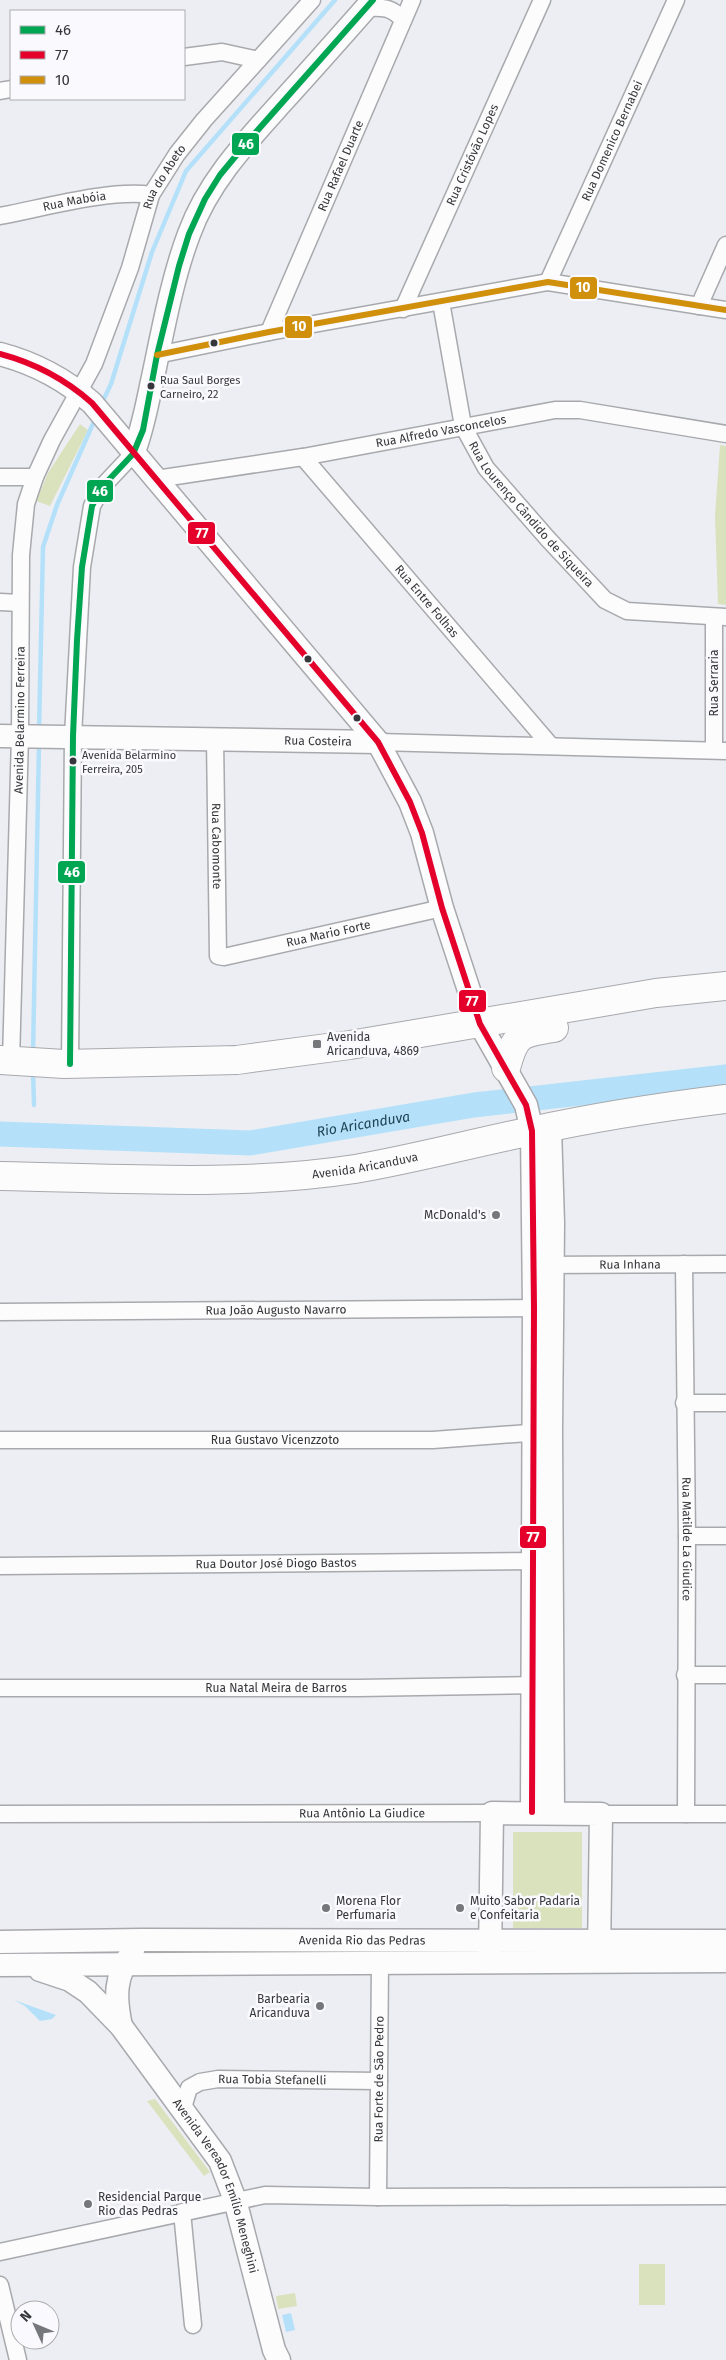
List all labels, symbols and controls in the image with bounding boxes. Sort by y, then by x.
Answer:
legend [10,10,185,100]
text: 46 [55,21,71,39]
text: 77 [55,46,69,64]
text: 10 [55,71,70,89]
street label: Rua Domenico Bernabei [579,78,645,203]
street label: Rua Cristóvão Lopes [443,102,501,208]
street label: Rua Rafael Duarte [315,118,366,213]
line badge: 46 [231,132,260,156]
text: 46 [238,136,254,153]
street label: Rua do Abeto [140,142,189,211]
street label: Rua Mabóia [41,189,107,214]
line badge: 10 [569,276,598,300]
text: 10 [576,279,590,296]
line badge: 10 [284,315,313,339]
text: 10 [292,318,306,335]
unlabelled marker [209,338,219,348]
place label: Rua Saul Borges Carneiro, 22 [160,374,240,401]
marker: Rua Saul Borges Carneiro, 22 [146,381,156,391]
street label: Rua Alfredo Vasconcelos [375,412,508,450]
street label: Rua Lourenço Cândido de Siqueira [466,439,596,590]
line badge: 46 [86,479,114,503]
text: 46 [92,483,108,500]
line badge: 77 [187,521,216,545]
text: 77 [195,525,209,542]
street label: Rua Entre Folhas [392,562,462,640]
street label: Avenida Belarmino Ferreira [11,646,27,794]
street label: Rua Serraria [707,650,721,716]
unlabelled marker [303,654,313,664]
unlabelled marker [352,713,362,723]
street label: Rua Costeira [284,734,352,749]
place label: Avenida Belarmino Ferreira, 205 [82,749,176,776]
marker: Avenida Belarmino Ferreira, 205 [68,756,78,766]
street label: Rua Cabomonte [209,803,224,889]
line badge: 46 [57,860,86,884]
text: 46 [64,864,80,881]
street label: Rua Mario Forte [285,917,372,950]
line badge: 77 [458,989,487,1013]
text: 77 [465,993,479,1010]
place label: Avenida Aricanduva, 4869 [327,1030,419,1058]
marker: Avenida Aricanduva, 4869 [311,1038,323,1050]
water label: Rio Aricanduva [315,1108,411,1141]
street label: Avenida Aricanduva [311,1150,419,1181]
place label: McDonald's [424,1208,486,1222]
marker: McDonald's [490,1209,502,1221]
street label: Rua Inhana [599,1257,661,1272]
street label: Rua João Augusto Navarro [205,1302,347,1317]
street label: Rua Gustavo Vicenzzoto [211,1433,339,1447]
street label: Rua Matilde La Giudice [679,1477,694,1601]
line badge: 77 [519,1525,547,1549]
text: 77 [526,1529,540,1546]
street label: Rua Doutor José Diogo Bastos [195,1556,357,1571]
street label: Rua Natal Meira de Barros [205,1681,347,1695]
street label: Rua Antônio La Giudice [299,1806,425,1820]
place label: Morena Flor Perfumaria [336,1894,401,1922]
place label: Muito Sabor Padaria e Confeitaria [470,1894,580,1922]
marker: Morena Flor Perfumaria [320,1902,332,1914]
marker: Muito Sabor Padaria e Confeitaria [454,1902,466,1914]
street label: Avenida Rio das Pedras [299,1933,426,1947]
place label: Barbearia Aricanduva [250,1992,310,2020]
marker: Barbearia Aricanduva [314,2000,326,2012]
street label: Rua Forte de São Pedro [371,2016,387,2142]
street label: Rua Tobia Stefanelli [218,2072,326,2087]
street label: Avenida Vereador Emílio Meneghini [170,2096,261,2275]
place label: Residencial Parque Rio das Pedras [98,2190,201,2218]
marker: Residencial Parque Rio das Pedras [82,2198,94,2210]
north arrow [10,2300,60,2350]
text: N [17,2307,35,2326]

